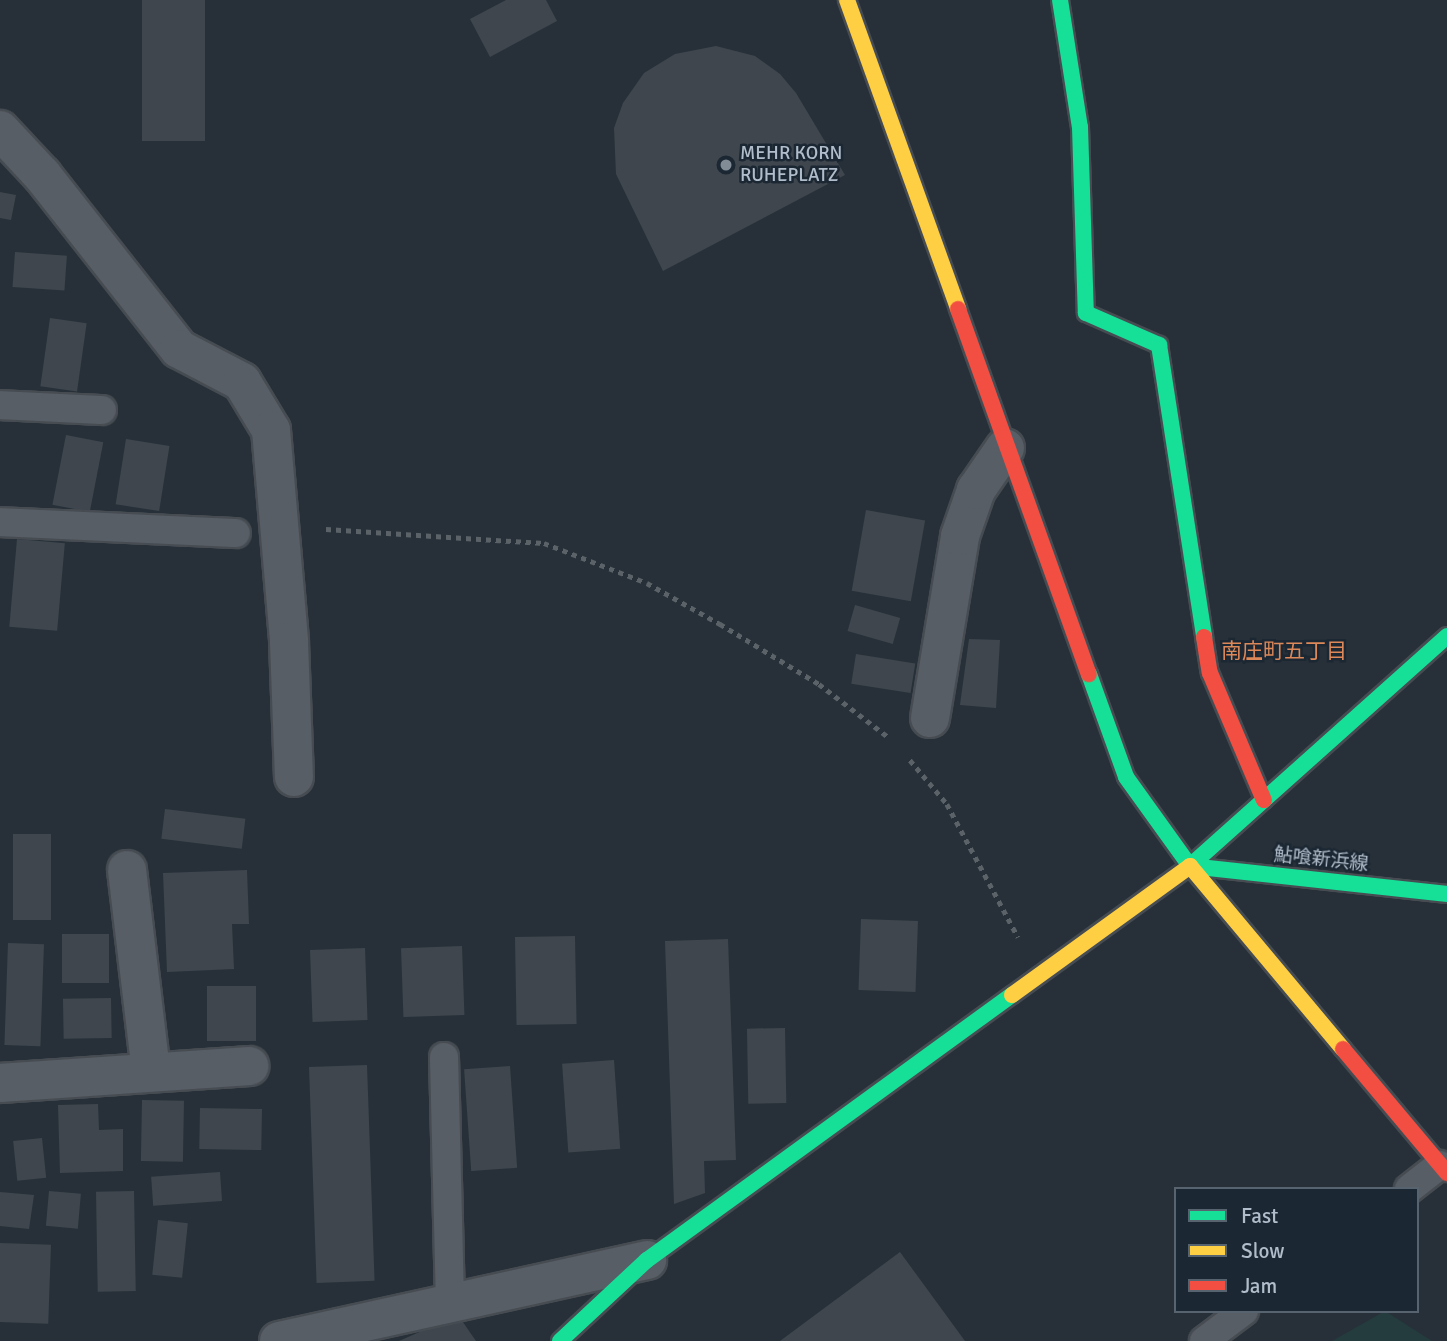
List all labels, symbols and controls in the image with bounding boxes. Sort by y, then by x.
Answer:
place label: MEHR KORN RUHEPLATZ [740,143,842,187]
marker: MEHR KORN RUHEPLATZ [718,157,734,173]
district label: 南庄町五丁目 [1221,638,1347,664]
street label: 鮎喰新浜線 [1273,844,1369,876]
legend [1174,1187,1419,1313]
text: Fast [1241,1203,1278,1229]
text: Slow [1241,1238,1285,1264]
text: Jam [1241,1273,1277,1299]

